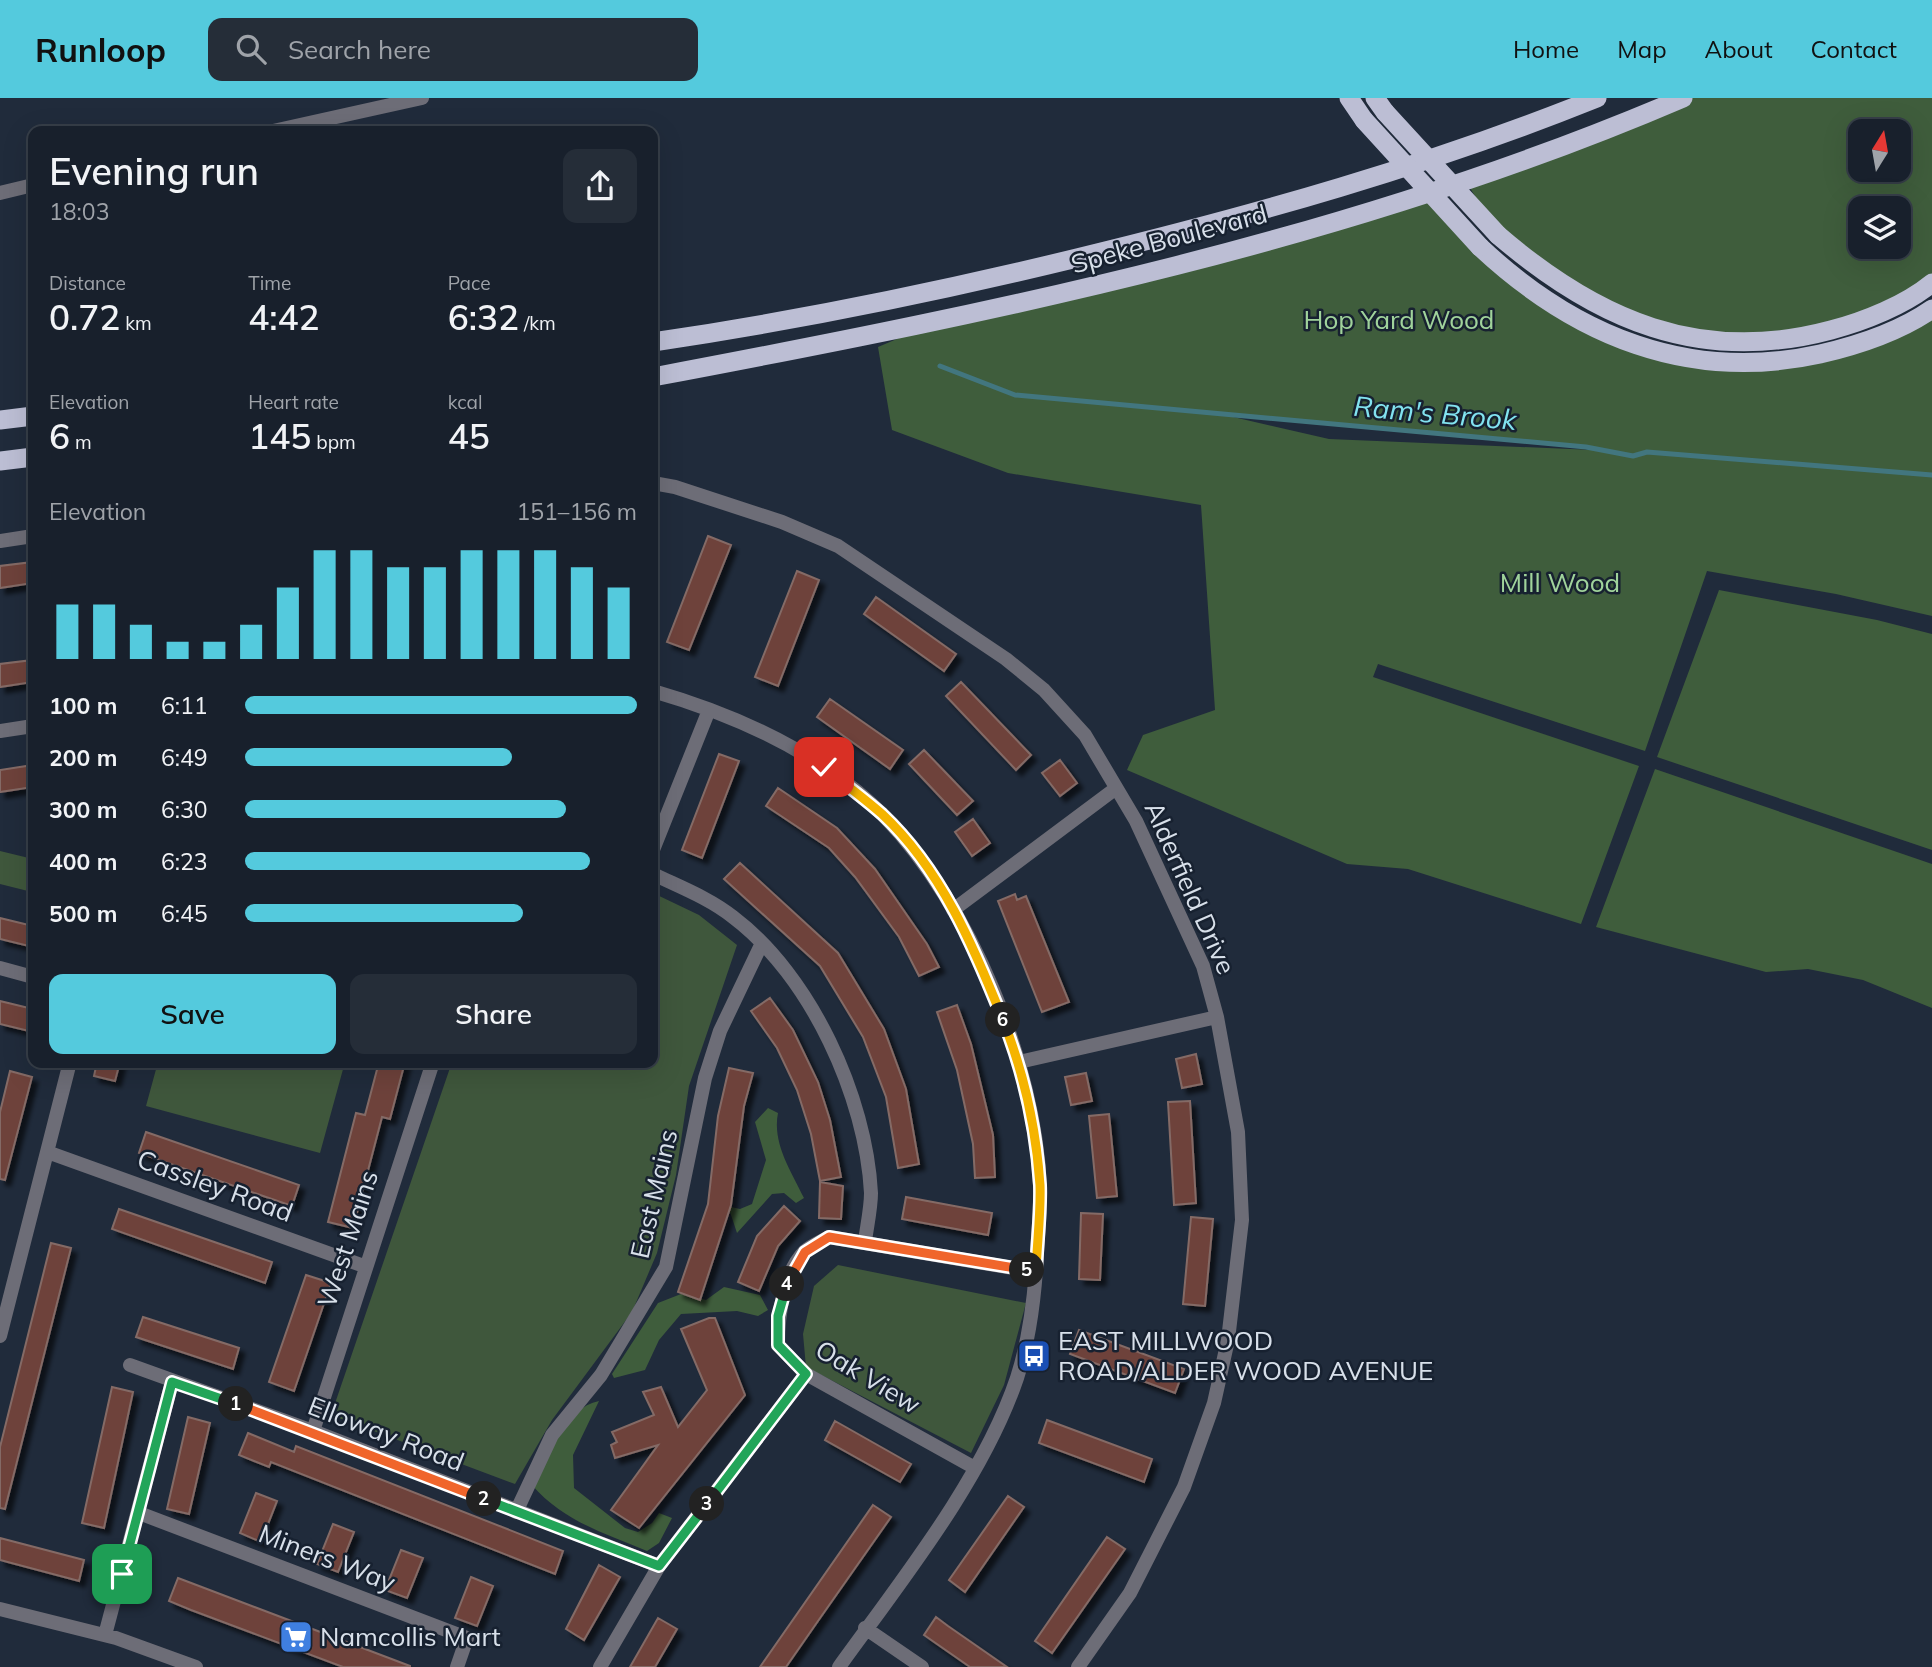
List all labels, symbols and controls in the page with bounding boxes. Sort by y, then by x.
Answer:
search box [208,18,698,81]
text: Runloop [35,29,166,70]
icon: search [232,30,270,68]
text: Search here [288,33,431,66]
text: Home [1513,34,1579,64]
text: Map [1617,34,1667,64]
text: About [1705,34,1773,64]
text: Contact [1811,34,1897,64]
north arrow [1848,119,1911,182]
map controls [1848,119,1911,259]
text: Evening run [49,147,259,195]
button: share [563,149,637,223]
street label: Speke Boulevard [1067,196,1271,281]
button: layers [1848,196,1911,259]
text: 18:03 [49,197,109,226]
text: Distance [49,271,126,295]
text: Time [248,271,291,295]
text: Pace [448,271,491,295]
text: 0.72 [49,295,120,339]
text: 4:42 [248,295,320,339]
text: 6:32 [448,295,519,339]
park label: Hop Yard Wood [1304,303,1494,336]
text: km [120,311,152,335]
text: /km [519,311,556,335]
water label: Ram's Brook [1352,388,1520,437]
text: Elevation [49,390,129,414]
text: Heart rate [248,390,339,414]
text: kcal [448,390,482,414]
text: 6 [49,414,70,458]
text: 145 [248,414,311,458]
text: 45 [448,414,490,458]
text: m [70,430,92,454]
text: bpm [311,430,356,454]
text: Elevation [49,497,146,526]
text: 151–156 m [516,497,637,526]
park label: Mill Wood [1500,566,1620,599]
text: 100 m [49,691,117,720]
text: 6:11 [161,691,208,720]
pin [794,737,854,797]
text: 200 m [49,743,117,772]
text: 6:49 [161,743,208,772]
icon: check [805,748,843,786]
text: 300 m [49,795,117,824]
text: 6:30 [161,795,208,824]
street label: Alderfield Drive [1138,796,1243,979]
text: 400 m [49,847,117,876]
text: 6:23 [161,847,208,876]
text: 500 m [49,899,117,928]
text: 6:45 [161,899,208,928]
button: Save [49,974,336,1054]
button: Share [350,974,637,1054]
pin: 6 [986,1002,1020,1038]
text: 6 [997,1007,1008,1031]
street label: East Mains [623,1126,684,1262]
street label: Cassley Road [133,1142,298,1229]
street label: West Mains [310,1166,385,1312]
pin: 5 [1010,1252,1044,1288]
text: 5 [1021,1257,1032,1281]
pin: 4 [770,1266,804,1302]
text: 4 [781,1271,792,1295]
place label: EAST MILLWOOD ROAD/ALDER WOOD AVENUE [1058,1324,1433,1387]
street label: Oak View [810,1332,927,1421]
bus stop icon: EAST MILLWOOD ROAD/ALDER WOOD AVENUE [1015,1337,1053,1375]
pin: 1 [218,1386,254,1422]
street label: Elloway Road [303,1389,469,1478]
text: 1 [230,1391,241,1415]
pin: 2 [466,1482,502,1516]
text: 2 [478,1486,489,1510]
pin: 3 [690,1486,724,1522]
text: 3 [701,1491,712,1515]
street label: Miners Way [254,1516,400,1599]
pin [92,1544,152,1604]
icon: arrive [103,1555,141,1593]
supermarket icon: Namcollis Mart [277,1618,315,1656]
place label: Namcollis Mart [320,1620,501,1653]

